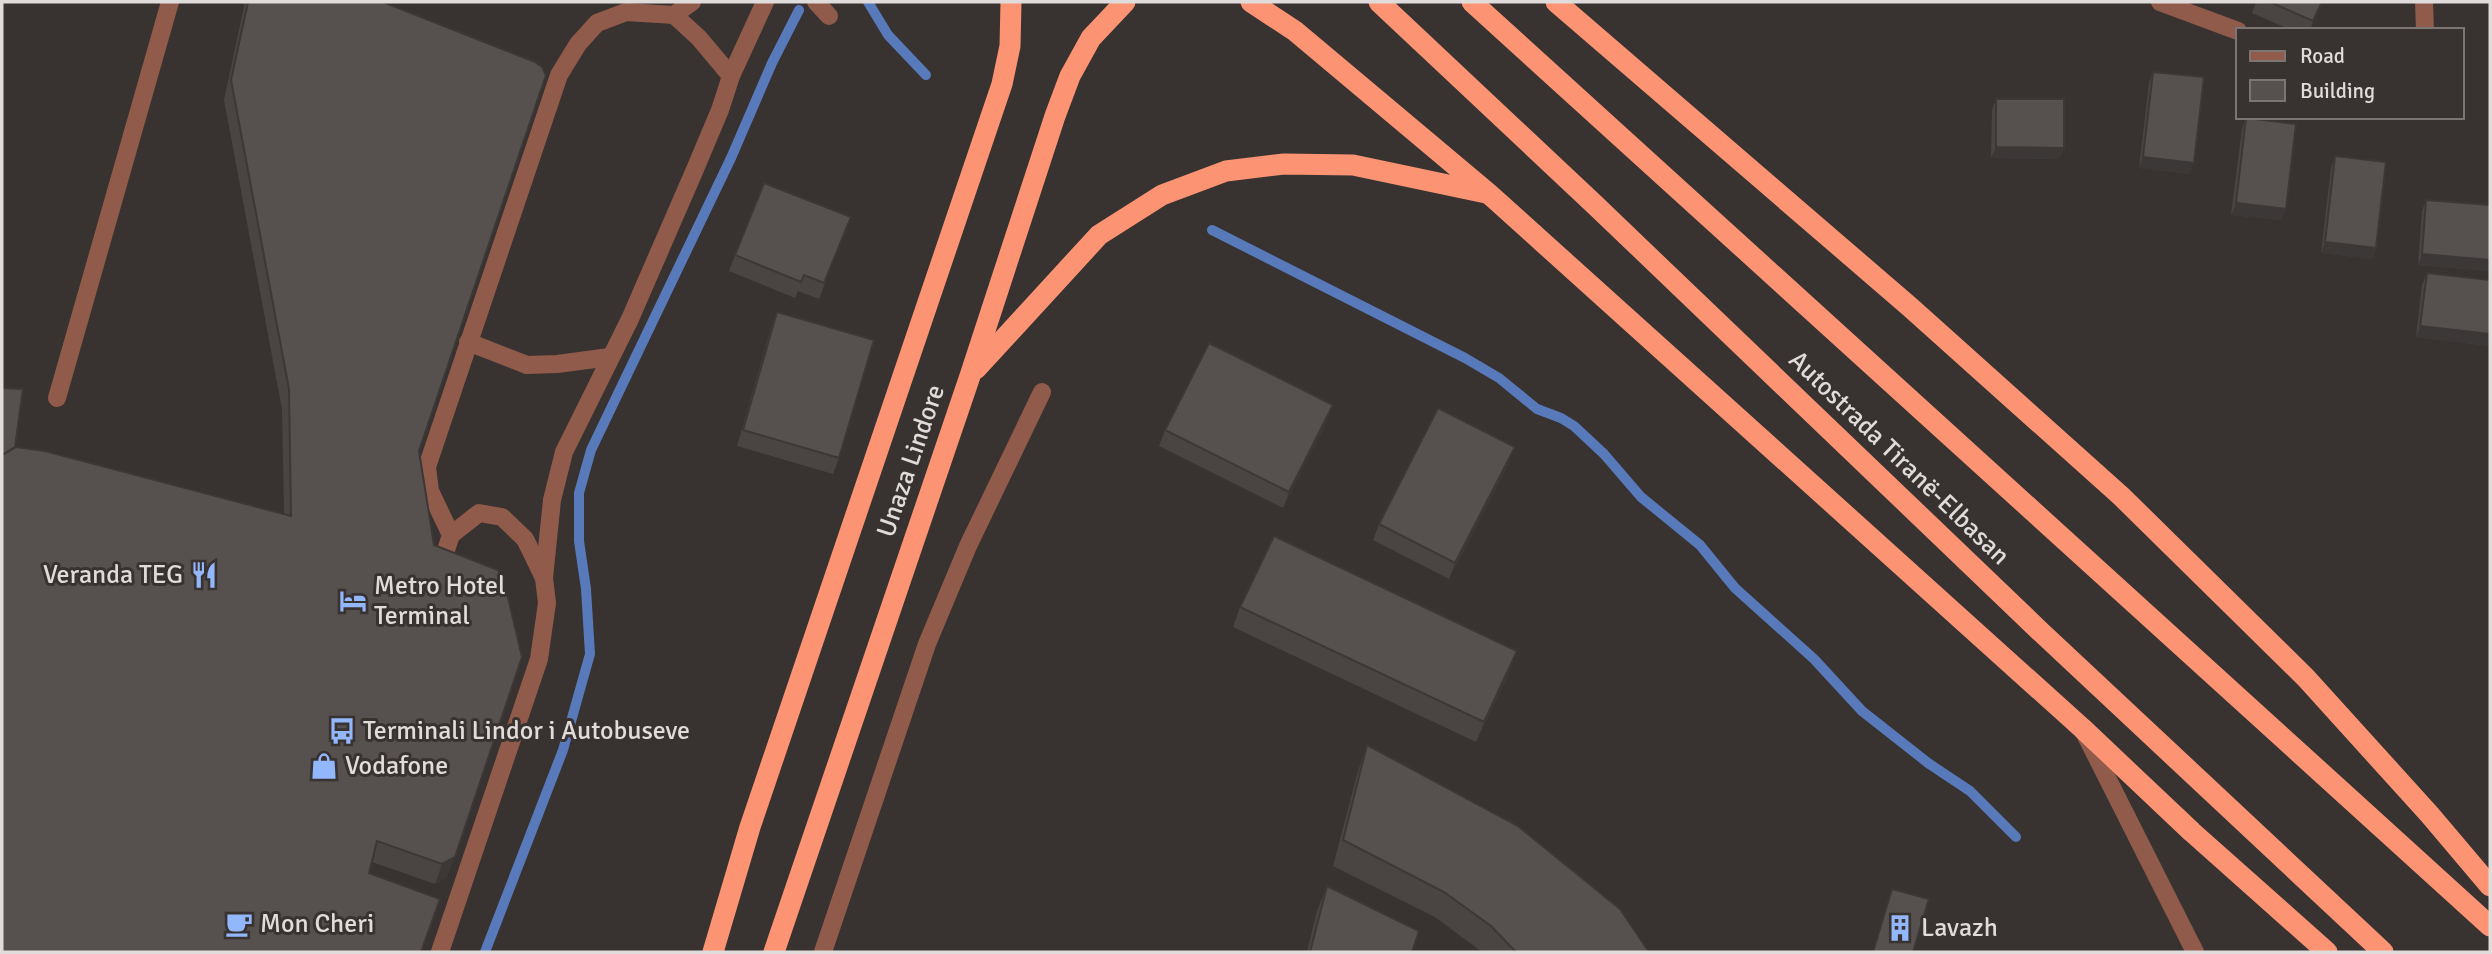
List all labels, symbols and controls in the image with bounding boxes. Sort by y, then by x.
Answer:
legend [2236,28,2464,119]
text: Road [2300,43,2345,69]
text: Building [2300,78,2375,104]
street label: Autostrada Tiranë-Elbasan [1782,344,2016,572]
street label: Unaza Lindore [870,381,952,541]
place label: Veranda TEG [43,559,183,591]
restaurant icon: Veranda TEG [189,560,219,590]
place label: Metro Hotel Terminal [374,570,506,632]
hotel icon: Metro Hotel Terminal [338,586,368,616]
place label: Terminali Lindor i Autobuseve [363,715,690,747]
bus stop icon: Terminali Lindor i Autobuseve [327,716,357,746]
place label: Vodafone [345,750,448,782]
shop icon: Vodafone [309,751,339,781]
place label: Mon Cheri [260,908,374,940]
cafe icon: Mon Cheri [224,909,254,939]
place label: Lavazh [1921,912,1998,944]
building icon: Lavazh [1885,913,1915,943]

